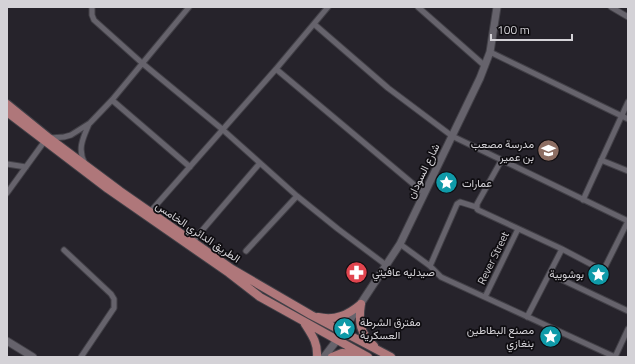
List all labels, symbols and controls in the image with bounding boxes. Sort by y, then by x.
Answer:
scale bar [491,16,572,42]
text: 100 m [497,20,530,39]
place label: مدرسة مصعب بن عمير [471,136,534,165]
school or university icon: مدرسة مصعب بن عمير [536,137,562,163]
street label: شارع السودان [403,140,443,201]
place icon: عمارات [433,170,459,196]
place label: عمارات [462,175,492,191]
street label: الطريق الدائري الخامس [151,198,244,268]
street label: Rever Street [473,229,513,287]
pharmacy icon: صيدليه عافيتي [344,259,370,285]
place icon: بوشويبة [586,261,612,287]
place label: صيدليه عافيتي [372,264,435,282]
place label: بوشويبة [549,266,584,282]
place label: مفترق الشرطة العسكرية [360,314,421,343]
place icon: مفترق الشرطة العسكرية [332,315,358,341]
place label: مصنع البطاطين بنغازي [467,322,534,353]
place icon: مصنع البطاطين بنغازي [537,323,563,349]

